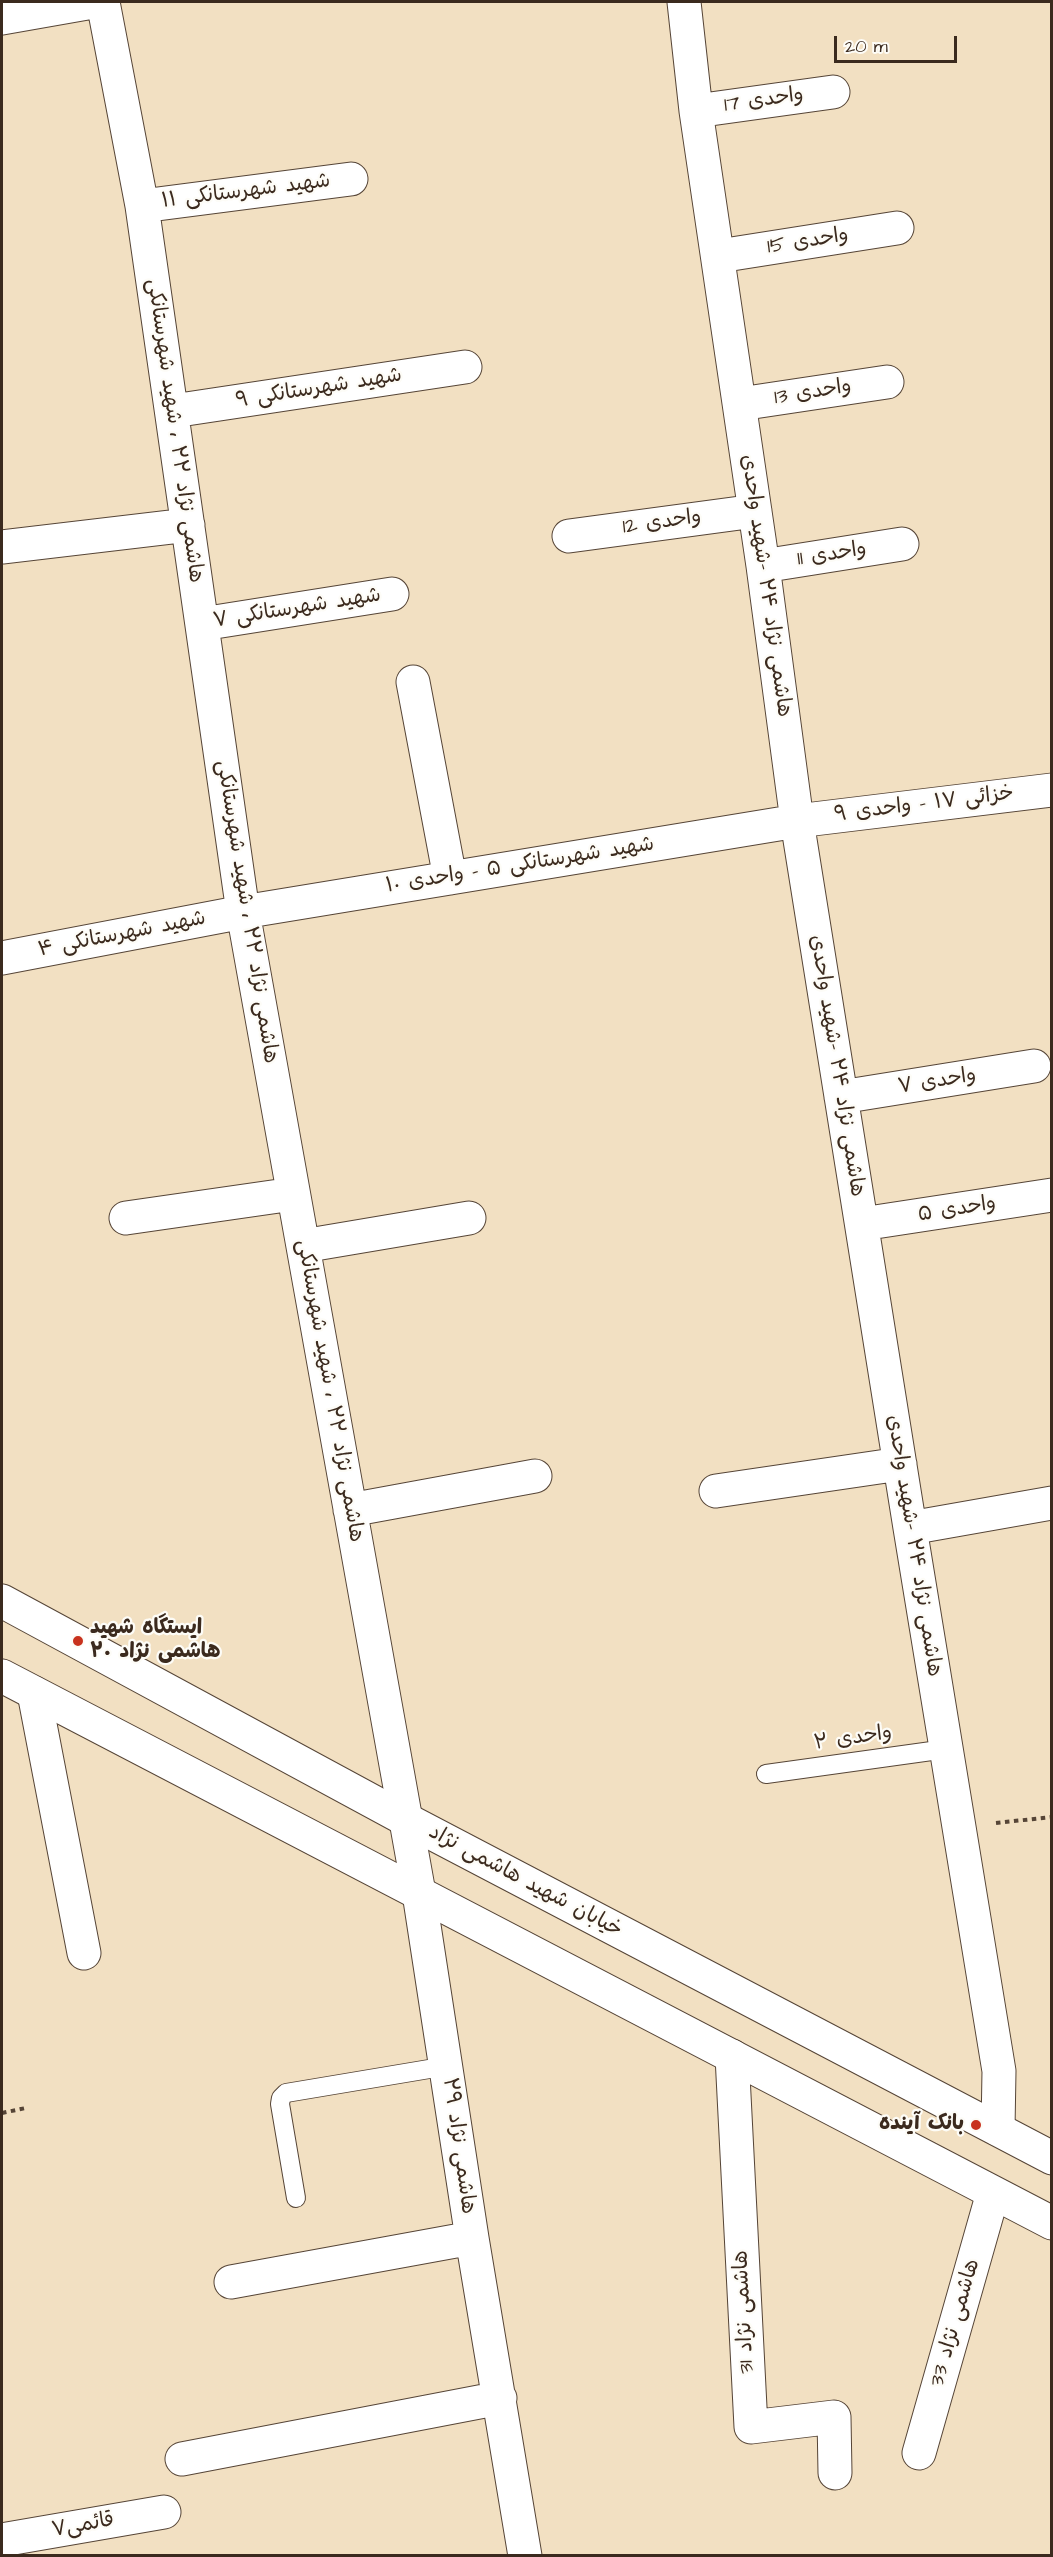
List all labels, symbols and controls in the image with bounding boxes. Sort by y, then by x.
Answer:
scale bar [837,24,960,62]
text: 20 m [845,34,888,59]
street label: واحدی 17 [723,83,805,119]
street label: شهید شهرستانکی ۱۱ [160,169,332,215]
street label: واحدی 15 [766,223,850,261]
street label: هاشمی نژاد ۲۲ ، شهید شهرستانکی [140,277,208,585]
street label: شهید شهرستانکی ۹ [234,363,404,415]
street label: واحدی 13 [773,374,853,412]
street label: هاشمی نژاد ۲۴ -شهید واحدی [734,453,796,719]
street label: واحدی 12 [621,505,703,541]
street label: واحدی 11 [796,537,868,573]
street label: شهید شهرستانکی ۷ [211,583,383,635]
street label: هاشمی نژاد ۲۲ ، شهید شهرستانکی [210,759,282,1065]
street label: خزائی ۱۷ - واحدی ۹ [833,781,1015,829]
street label: شهید شهرستانکی ۵ - واحدی ۱۰ [384,832,656,900]
street label: شهید شهرستانکی ۴ [36,906,208,964]
street label: هاشمی نژاد ۲۴ -شهید واحدی [803,933,869,1199]
street label: واحدی ۷ [896,1063,978,1101]
street label: واحدی ۵ [916,1191,998,1229]
street label: هاشمی نژاد ۲۲ ، شهید شهرستانکی [290,1238,368,1544]
street label: هاشمی نژاد ۲۴ -شهید واحدی [880,1413,946,1679]
place label: ایستگاه شهید هاشمی نژاد ۲۰ [90,1616,220,1666]
marker: ایستگاه شهید هاشمی نژاد ۲۰ [71,1634,85,1648]
street label: واحدی ۲ [812,1721,894,1757]
street label: خیابان شهید هاشمی نژاد [424,1820,626,1944]
street label: هاشمی نژاد ۲۹ [436,2076,480,2216]
place label: بانک آینده [879,2112,964,2138]
marker: بانک آینده [969,2118,983,2132]
street label: هاشمی نژاد 31 [729,2250,761,2374]
street label: هاشمی نژاد 33 [926,2256,986,2390]
street label: قائمی۷ [50,2508,116,2544]

